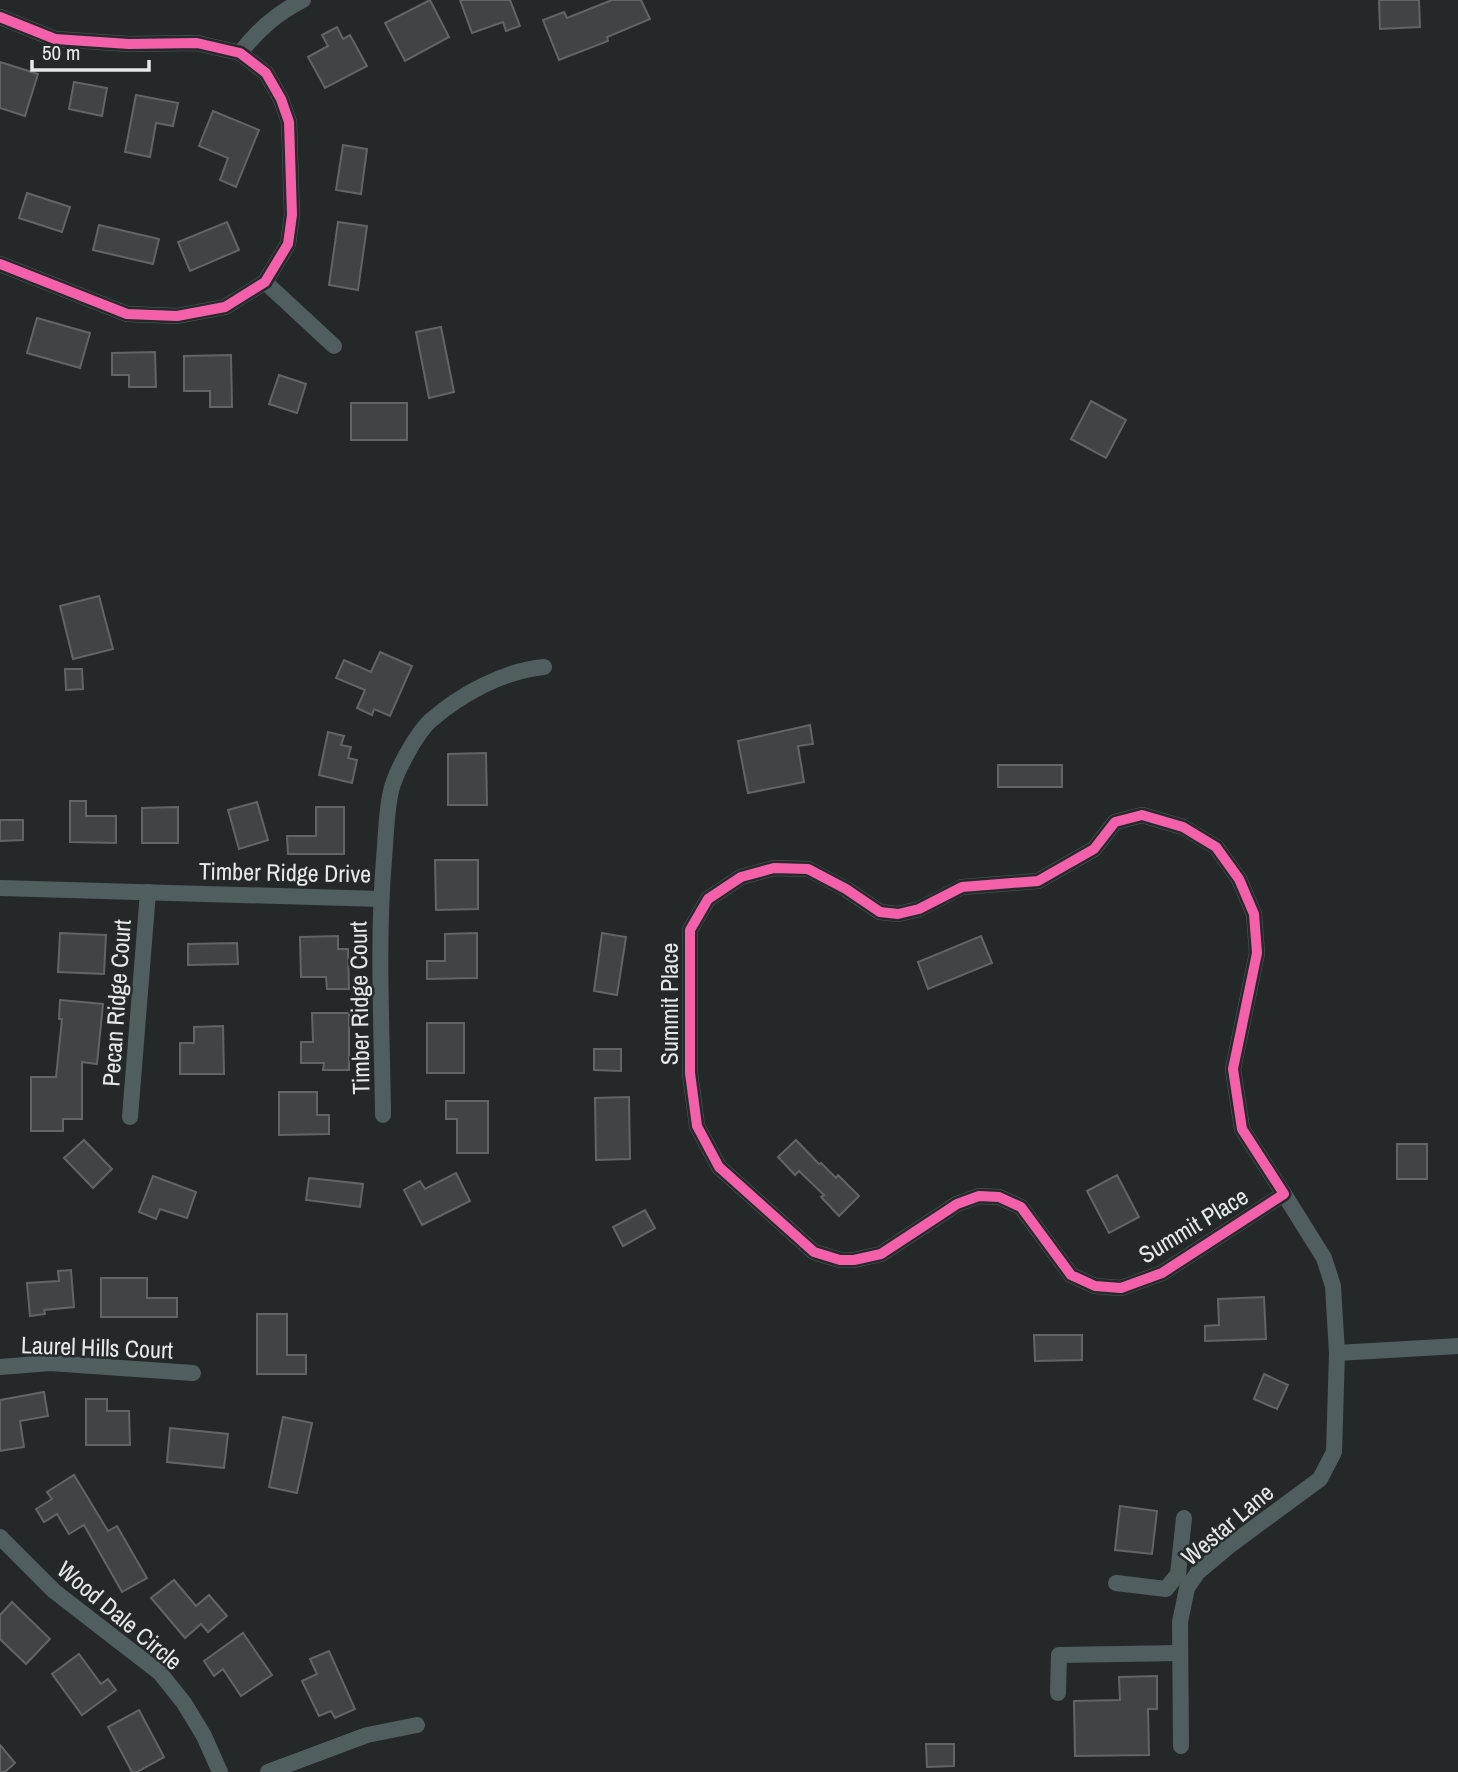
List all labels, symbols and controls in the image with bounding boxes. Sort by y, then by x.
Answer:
scale bar [32,28,149,72]
text: 50 m [42,38,80,67]
street label: Timber Ridge Drive [199,854,371,890]
street label: Pecan Ridge Court [94,918,138,1088]
street label: Timber Ridge Court [341,920,377,1095]
street label: Summit Place [653,943,685,1065]
street label: Summit Place [1132,1180,1254,1270]
street label: Laurel Hills Court [20,1328,174,1366]
street label: Westar Lane [1174,1476,1280,1572]
street label: Wood Dale Circle [51,1553,189,1677]

